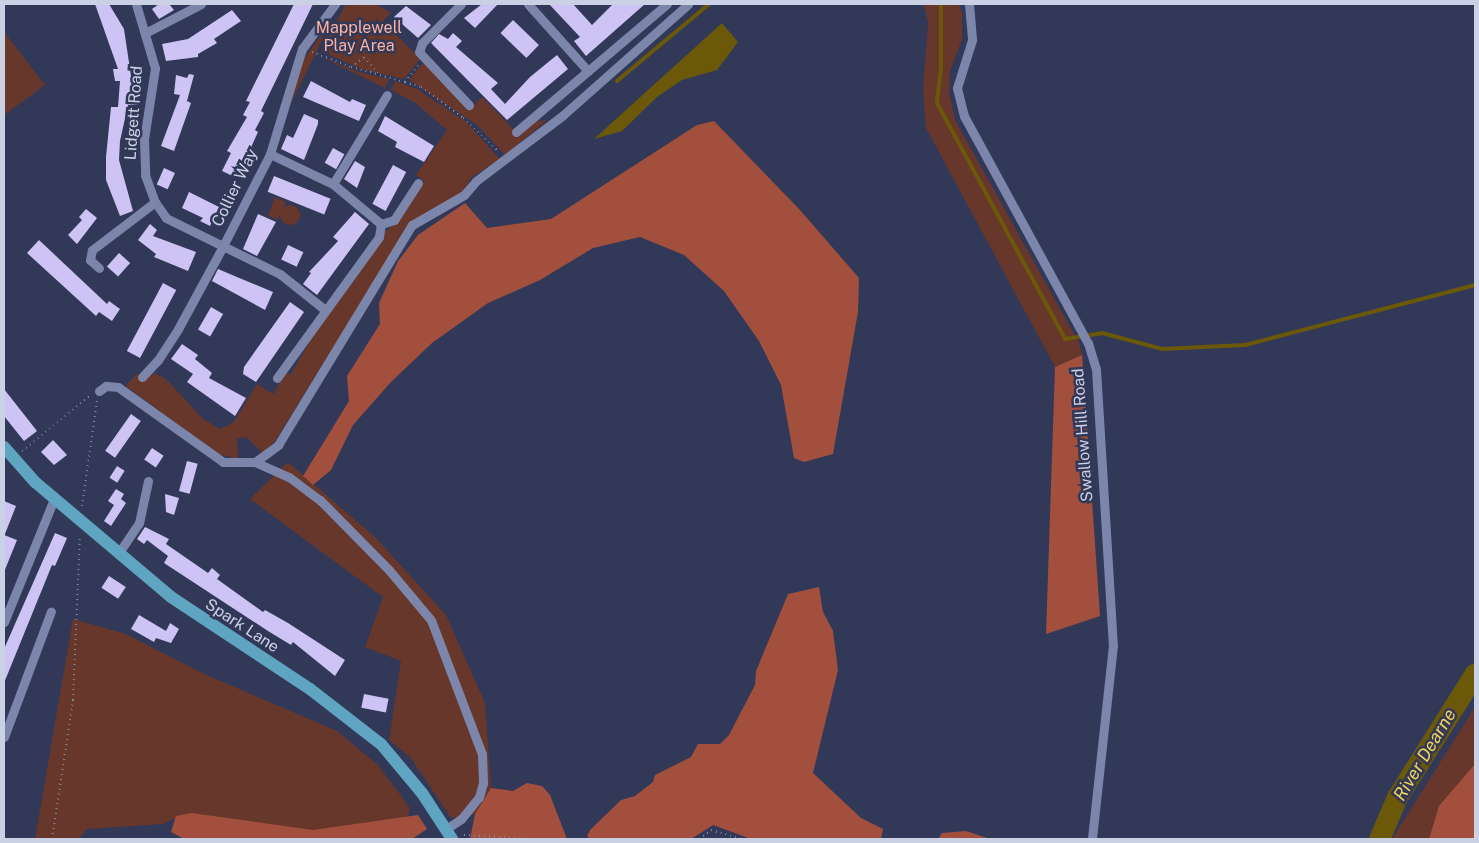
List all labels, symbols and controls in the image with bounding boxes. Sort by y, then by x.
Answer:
park label: Mapplewell Play Area [316,18,402,56]
street label: Lidgett Road [121,65,147,161]
street label: Collier Way [208,146,262,230]
street label: Swallow Hill Road [1069,368,1097,502]
street label: Spark Lane [201,595,283,657]
water label: River Dearne [1389,705,1461,805]

